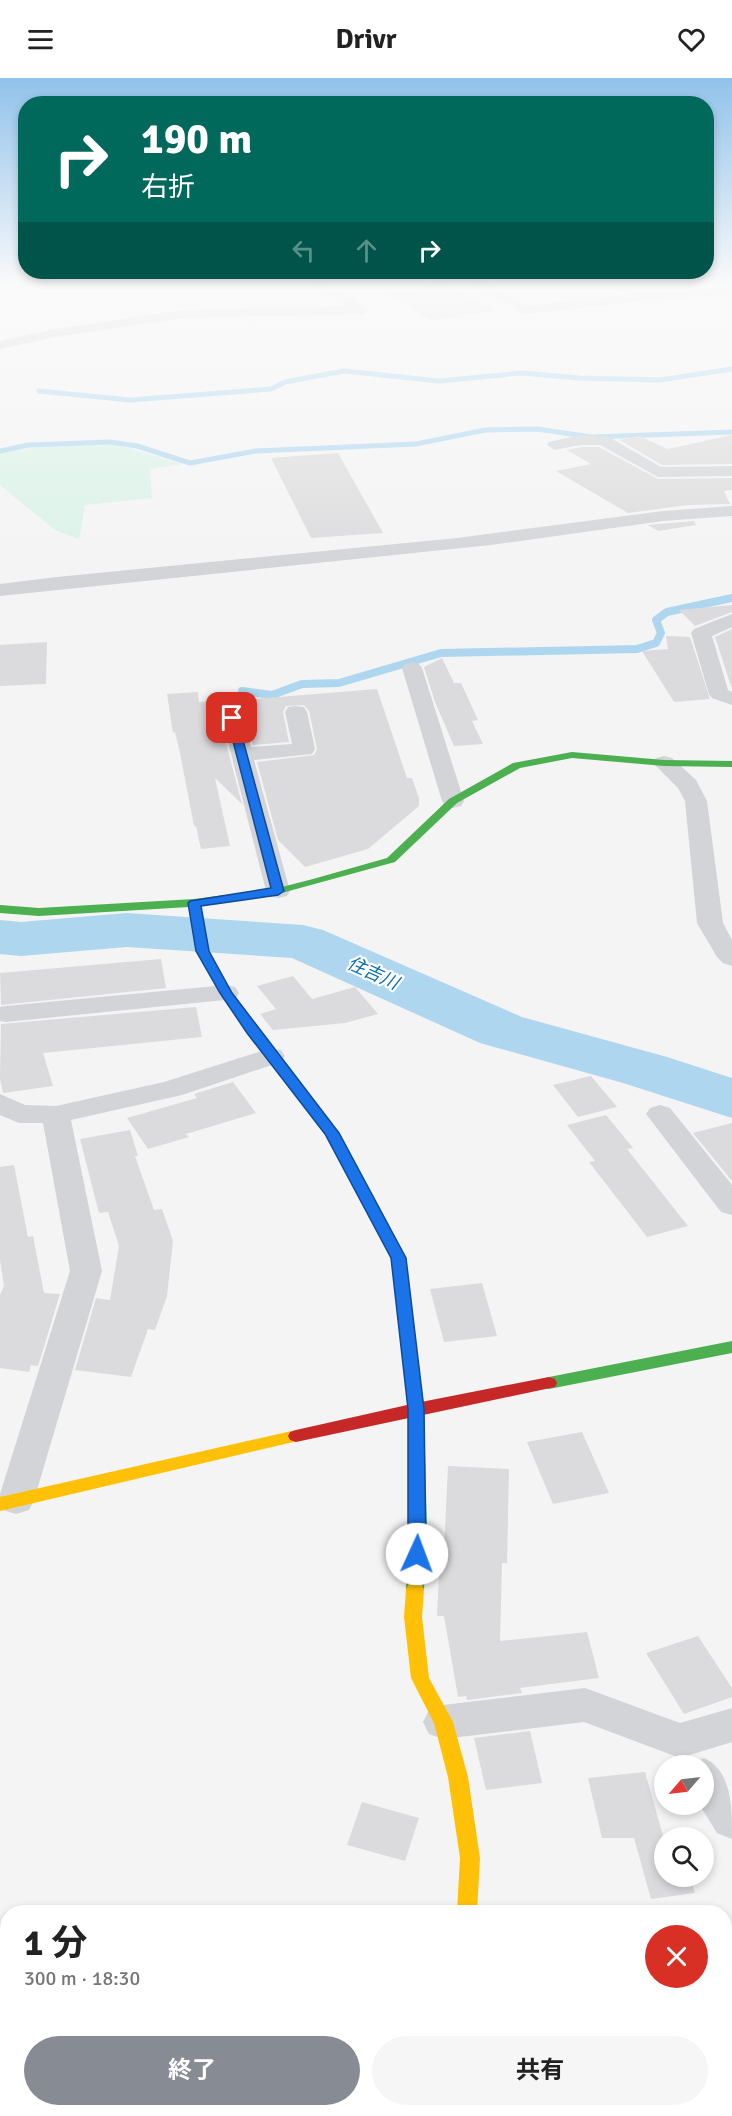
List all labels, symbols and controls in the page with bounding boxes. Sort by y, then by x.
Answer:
icon: menu [24,23,57,56]
text: Drivr [336,23,396,56]
icon: heart [675,23,708,56]
text: 190 m [141,114,252,165]
icon: right [42,120,120,198]
text: 右折 [141,171,195,204]
icon: left [287,234,320,267]
icon: ahead [350,234,383,267]
icon: right [413,234,446,267]
pin [206,692,257,743]
icon: arrive [215,701,248,734]
water label: 住吉川 [344,952,404,995]
position arrow [385,1522,449,1586]
north arrow [654,1755,714,1815]
map controls [654,1755,714,1887]
button: search [654,1827,714,1887]
text: 1 分 [24,1921,87,1966]
button: close [645,1925,708,1988]
text: 300 m · 18:30 [24,1966,140,1991]
button: 終了 [24,2036,360,2105]
button: 共有 [372,2036,708,2105]

